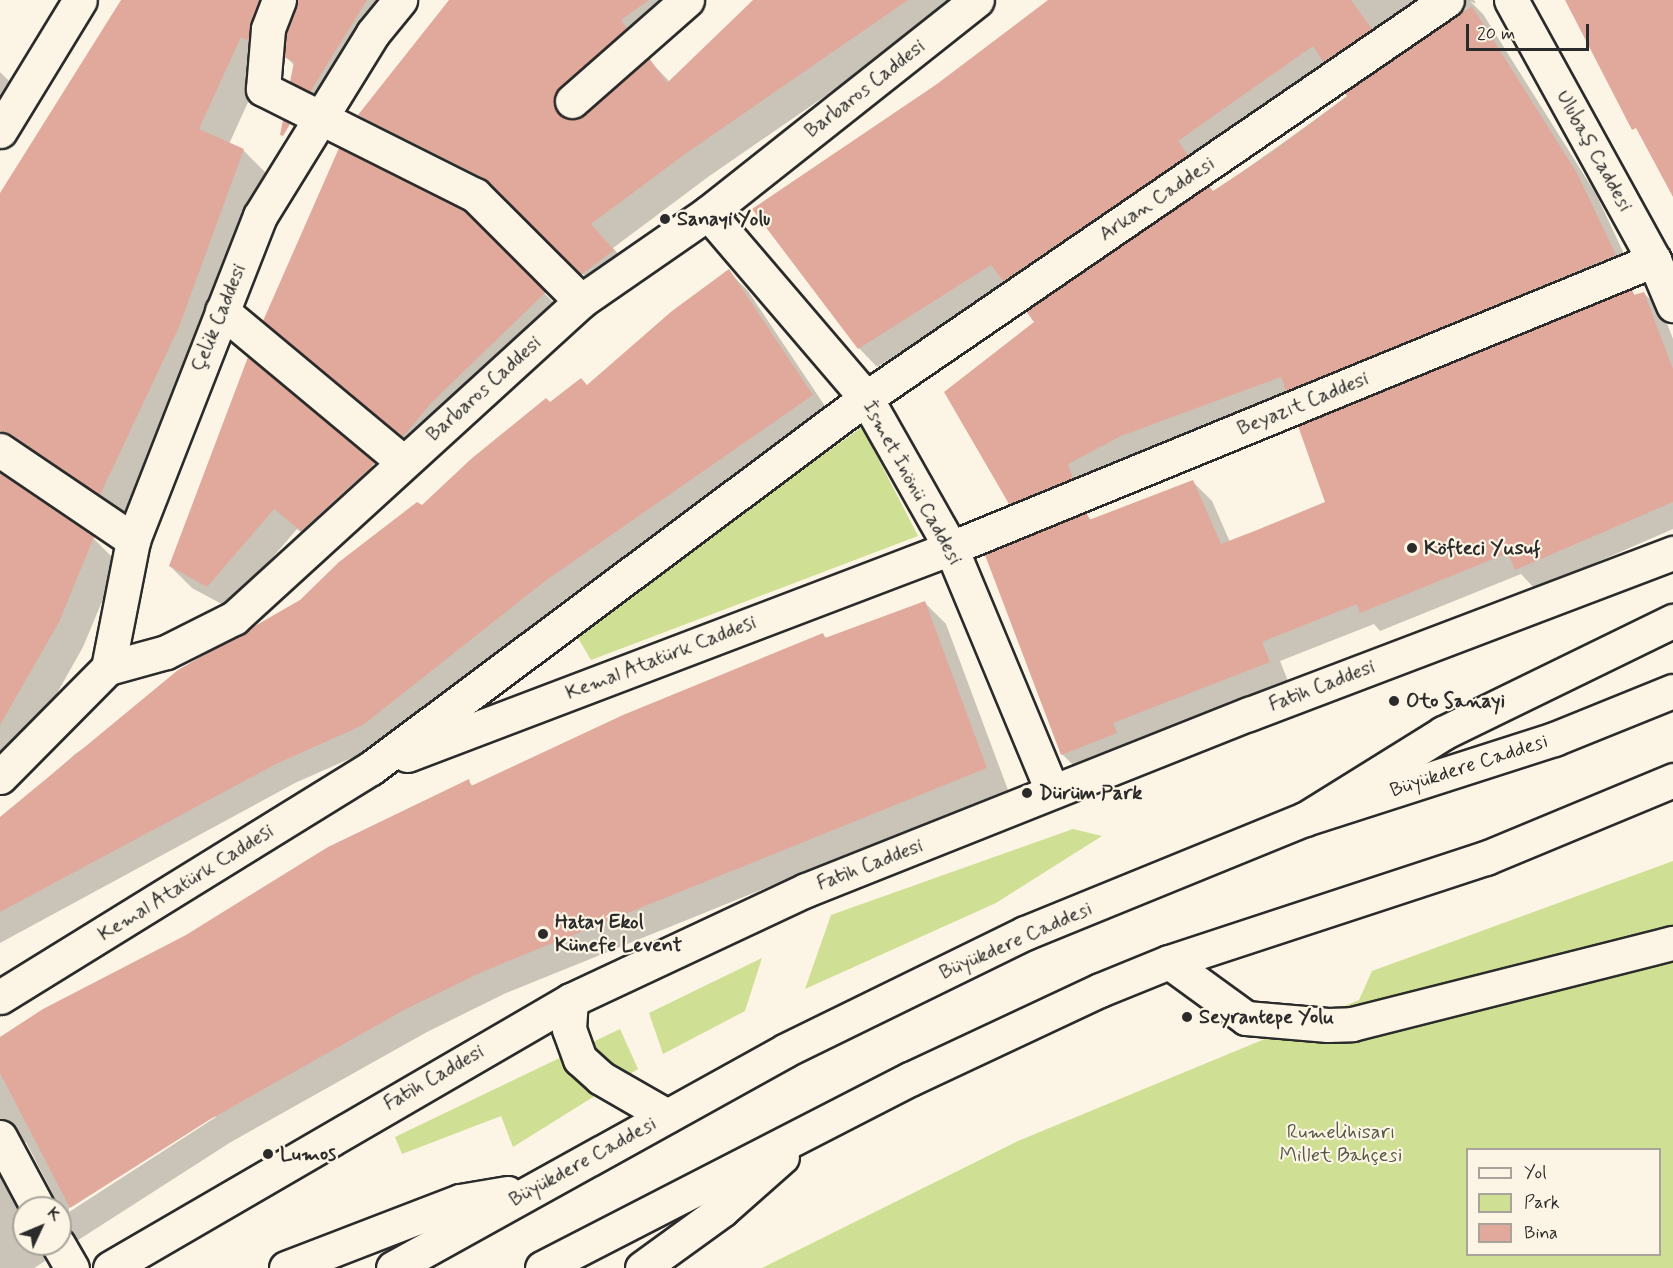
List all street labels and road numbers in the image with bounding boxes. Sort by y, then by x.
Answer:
street label: Barbaros Caddesi [799,33,931,145]
street label: Ulubaş Caddesi [1551,86,1637,216]
street label: Arkan Caddesi [1096,152,1218,246]
street label: Çelik Caddesi [186,259,252,377]
street label: Barbaros Caddesi [420,330,548,448]
street label: Beyazıt Caddesi [1232,366,1374,442]
street label: İsmet İnönü Caddesi [857,397,967,569]
street label: Kemal Atatürk Caddesi [561,610,761,706]
street label: Fatih Caddesi [1264,654,1380,718]
street label: Büyükdere Caddesi [1388,730,1550,802]
street label: Kemal Atatürk Caddesi [92,818,280,948]
street label: Fatih Caddesi [812,833,928,897]
street label: Büyükdere Caddesi [937,897,1095,985]
street label: Fatih Caddesi [378,1039,490,1117]
street label: Büyükdere Caddesi [506,1112,660,1212]

